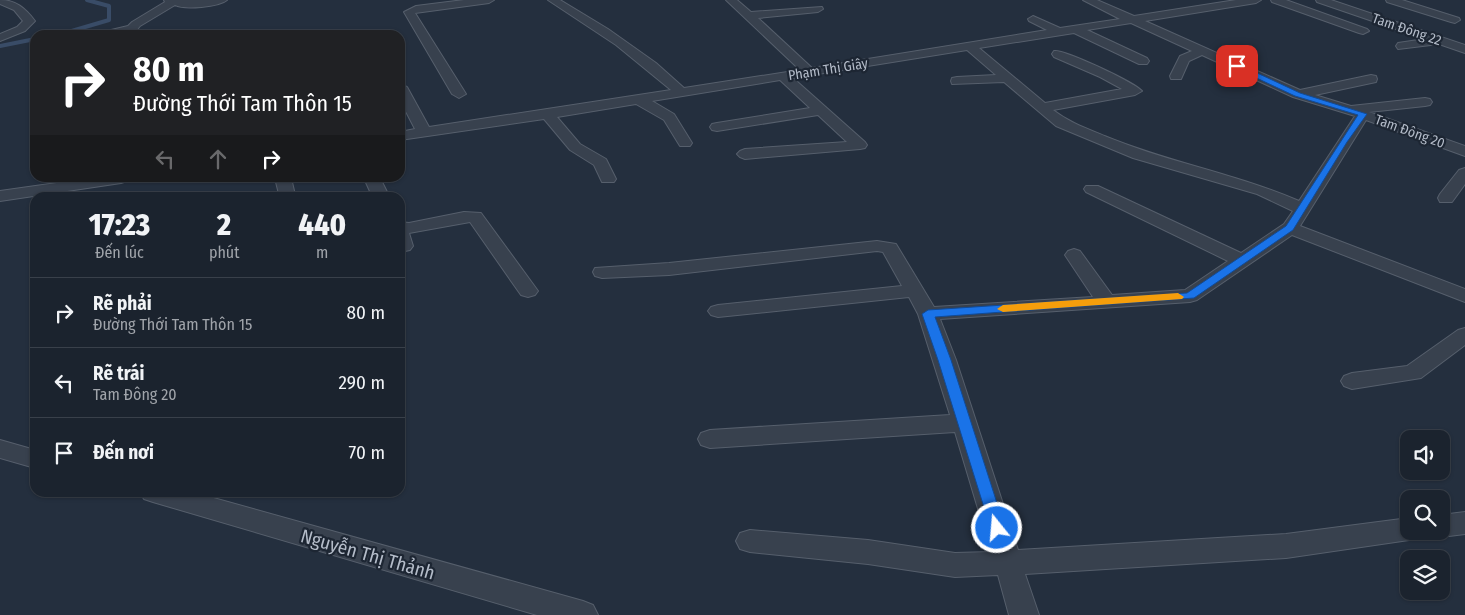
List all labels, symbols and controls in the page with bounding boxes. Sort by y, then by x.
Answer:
street label: Tam Đông 22 [1370,10,1444,49]
pin [1216,45,1258,87]
text: 80 m [133,48,205,90]
icon: right [50,50,115,115]
icon: arrive [1223,52,1251,80]
street label: Phạm Thị Giây [787,55,870,84]
text: Đường Thới Tam Thôn 15 [133,90,352,117]
street label: Tam Đông 20 [1373,111,1447,152]
icon: left [151,145,179,173]
icon: ahead [204,145,232,173]
icon: right [257,145,285,173]
text: 17:23 [89,207,150,243]
text: 2 [217,207,231,243]
text: 440 [298,207,346,243]
text: Đến lúc [95,243,144,262]
text: phút [209,243,239,262]
text: m [316,243,328,262]
text: Rẽ phải [93,292,152,315]
icon: right [50,299,78,327]
text: 80 m [347,301,385,324]
text: Đường Thới Tam Thôn 15 [93,315,252,334]
text: Rẽ trái [93,362,144,385]
icon: left [50,369,78,397]
text: 290 m [339,371,385,394]
text: Tam Đông 20 [93,385,177,404]
map controls [1400,430,1450,600]
button: sound [1400,430,1450,480]
icon: arrive [50,439,78,467]
text: Đến nơi [93,441,154,464]
text: 70 m [349,441,385,464]
button: search [1400,490,1450,540]
position arrow [970,501,1022,553]
street label: Nguyễn Thị Thảnh [298,524,438,585]
button: layers [1400,550,1450,600]

